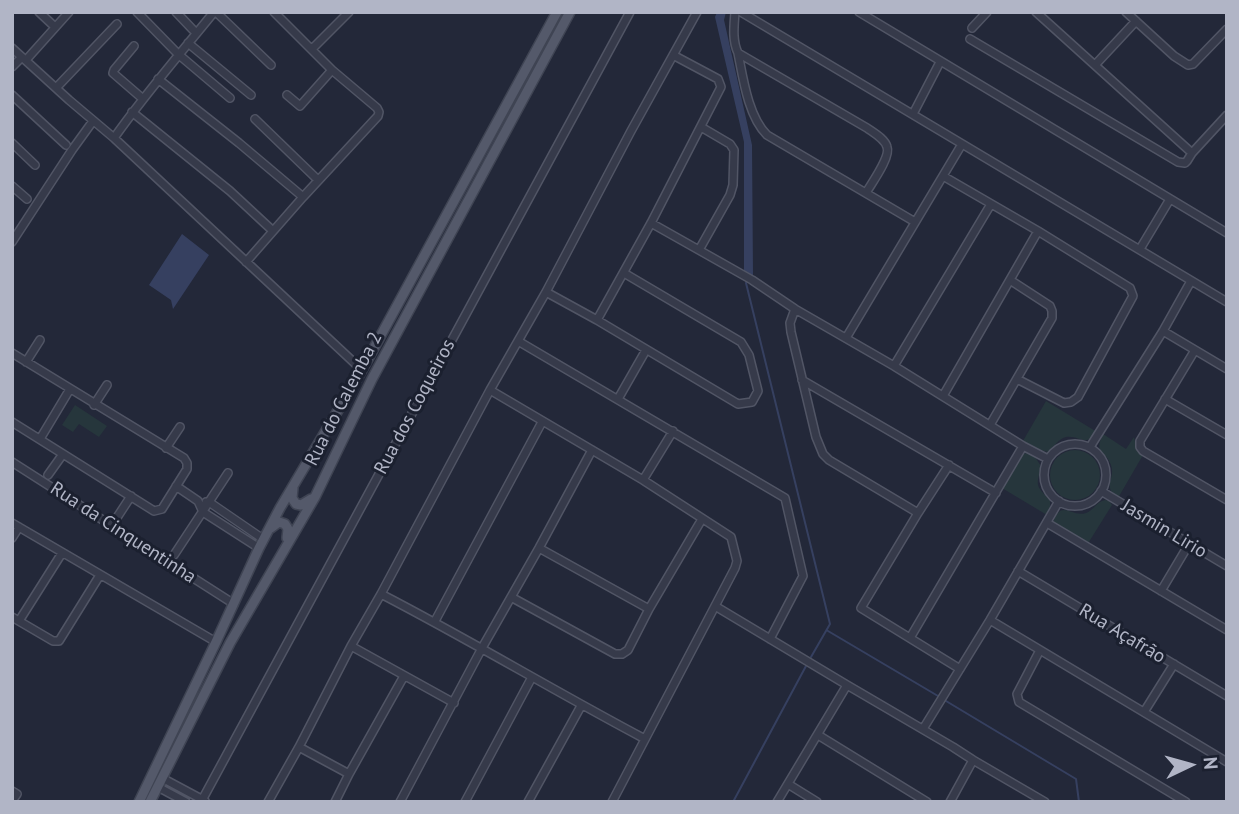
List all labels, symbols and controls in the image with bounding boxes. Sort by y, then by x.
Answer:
street label: Rua do Calemba 2 [300,328,388,470]
street label: Rua dos Coqueiros [370,336,460,478]
street label: Rua da Cinquentinha [46,477,200,589]
street label: Jasmin Lirio [1117,495,1211,563]
street label: Rua Açafrão [1075,599,1169,669]
north arrow [1155,730,1225,800]
text: N [1198,756,1223,770]

